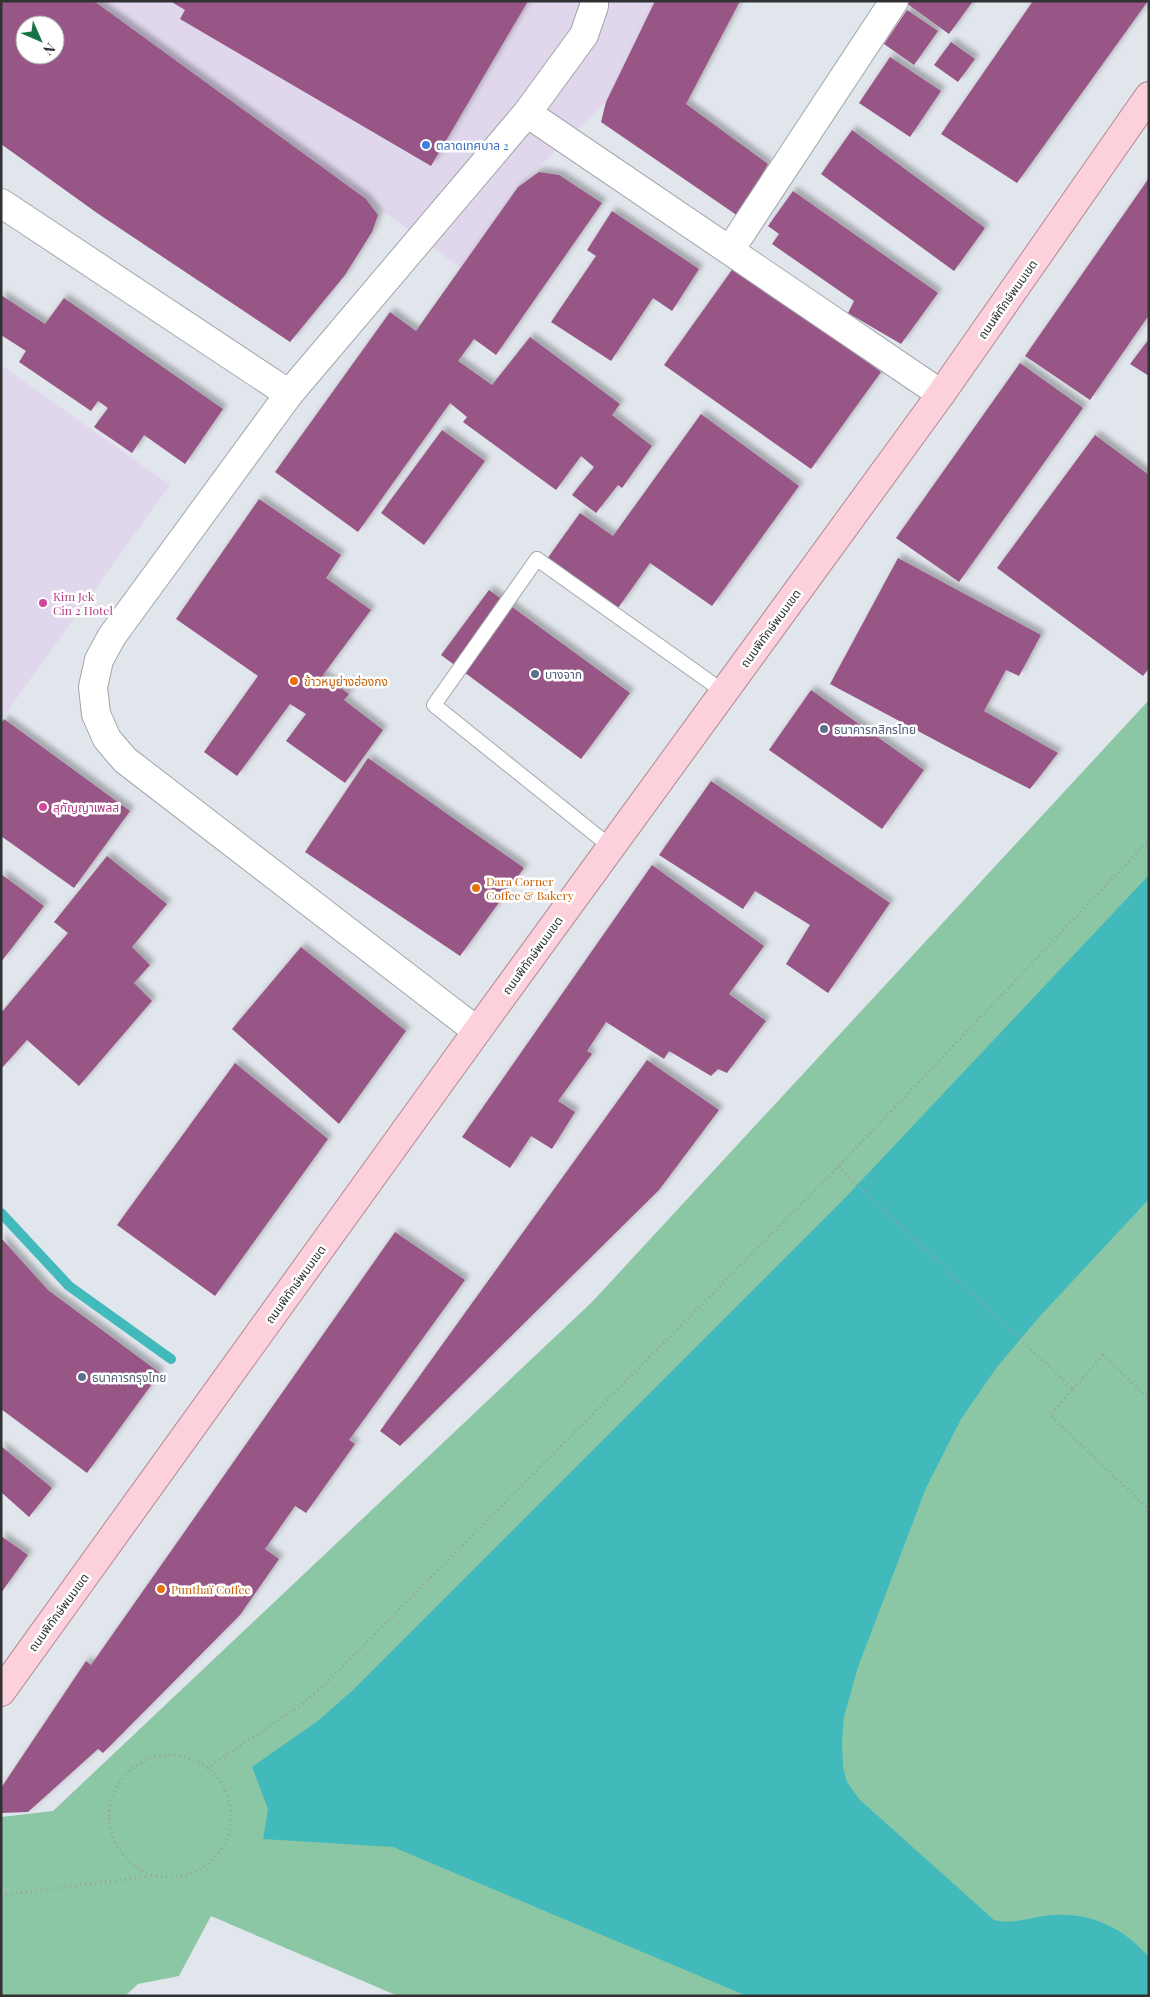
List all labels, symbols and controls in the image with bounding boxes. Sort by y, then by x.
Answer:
north arrow [15,15,65,65]
text: N [39,39,60,60]
place label: ตลาดเทศบาล 2 [436,137,509,153]
marker: ตลาดเทศบาล 2 [420,139,432,151]
street label: ถนนพิทักษ์พนมเขต [974,256,1040,342]
street label: ถนนพิทักษ์พนมเขต [736,586,804,670]
place label: Kim Jek Cin 2 Hotel [53,588,113,618]
marker: Kim Jek Cin 2 Hotel [37,597,49,609]
place label: บางจาก [545,666,582,682]
marker: บางจาก [529,668,541,680]
place label: ข้าวหมูย่างฮ่องกง [304,673,388,689]
marker: ข้าวหมูย่างฮ่องกง [288,675,300,687]
place label: ธนาคารกสิกรไทย [834,721,916,737]
marker: ธนาคารกสิกรไทย [818,723,830,735]
place label: สุกัญญาเพลส [53,799,119,815]
marker: สุกัญญาเพลส [37,801,49,813]
place label: Dara Corner Coffee & Bakery [486,873,574,903]
marker: Dara Corner Coffee & Bakery [470,882,482,894]
street label: ถนนพิทักษ์พนมเขต [498,913,566,997]
street label: ถนนพิทักษ์พนมเขต [261,1242,329,1326]
place label: ธนาคารกรุงไทย [92,1369,166,1385]
marker: ธนาคารกรุงไทย [76,1371,88,1383]
street label: ถนนพิทักษ์พนมเขต [24,1570,92,1654]
place label: Punthaï Coffee [171,1581,251,1597]
marker: Punthaï Coffee [155,1583,167,1595]

